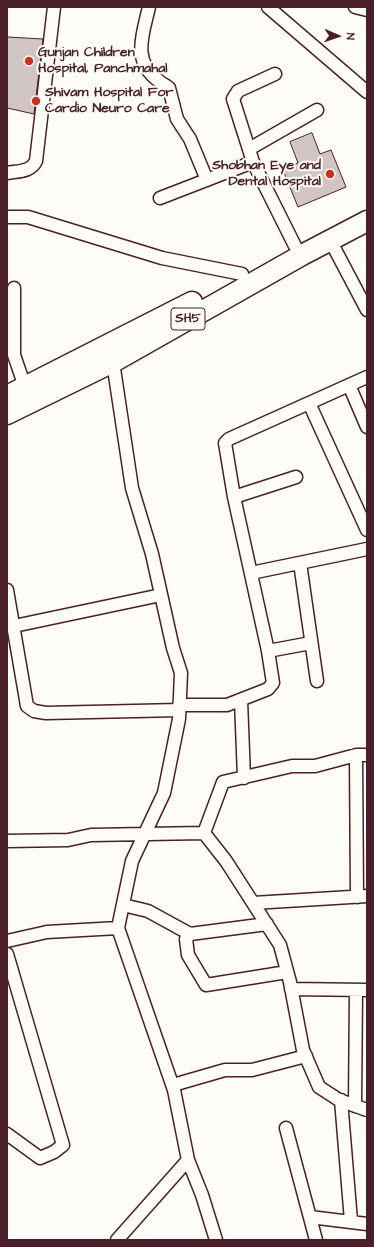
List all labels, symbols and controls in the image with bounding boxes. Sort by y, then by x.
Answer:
north arrow [318,16,358,56]
text: N [343,33,358,40]
place label: Gunjan Children Hospital, Panchmahal [38,45,167,78]
marker: Gunjan Children Hospital, Panchmahal [23,55,35,67]
place label: Shivam Hospital For Cardio Neuro Care [45,85,173,118]
marker: Shivam Hospital For Cardio Neuro Care [30,95,42,107]
place label: Shobhan Eye and Dental Hospital [212,158,321,190]
marker: Shobhan Eye and Dental Hospital [324,168,336,180]
road number: SH5 [171,308,205,330]

